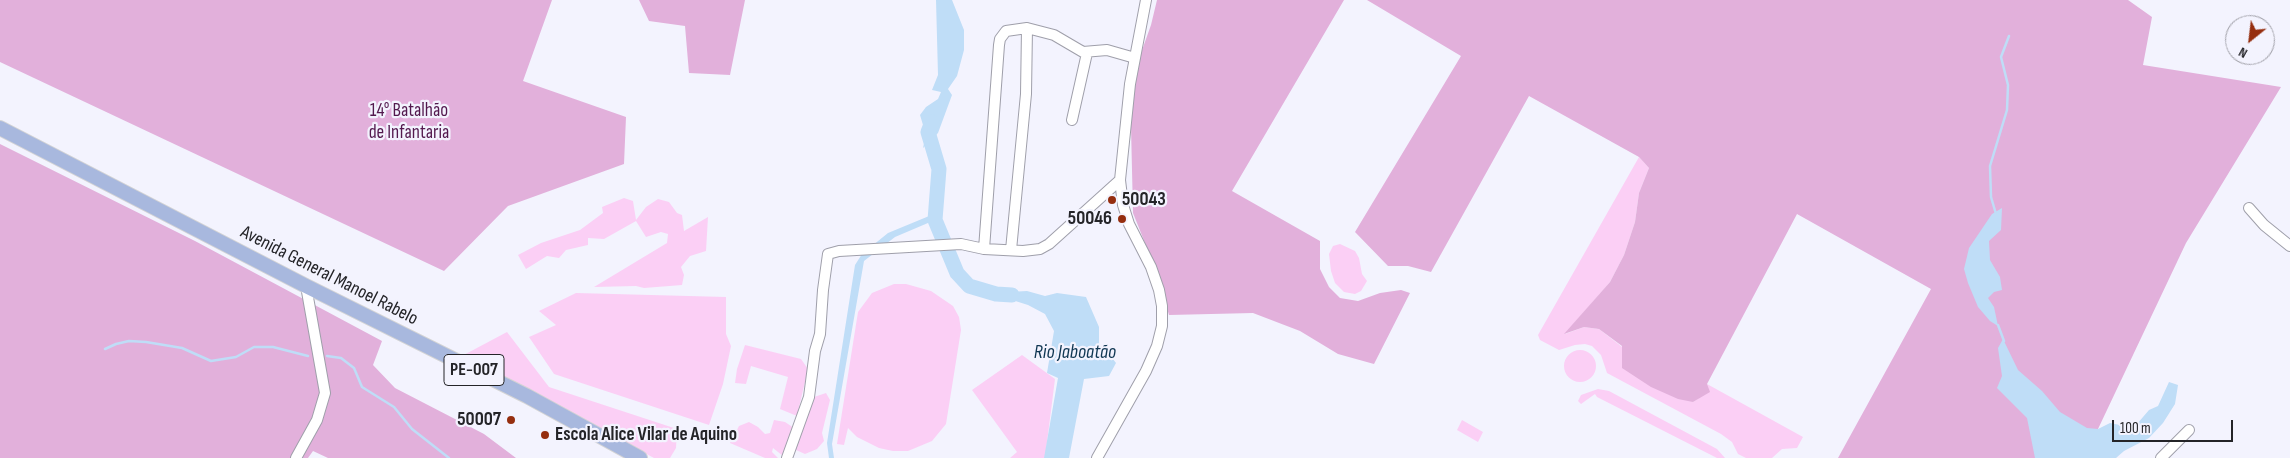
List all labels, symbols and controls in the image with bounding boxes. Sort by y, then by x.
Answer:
north arrow [2225,15,2275,65]
text: N [2236,43,2250,62]
park label: 14° Batalhão de Infantaria [369,100,449,144]
place label: 50043 [1122,189,1166,211]
marker: 50043 [1106,194,1118,206]
place label: 50046 [1068,208,1112,230]
marker: 50046 [1116,213,1128,225]
street label: Avenida General Manoel Rabelo [236,221,422,331]
water label: Rio Jaboatão [1034,341,1116,365]
road number: PE-007 [444,354,504,386]
place label: 50007 [457,409,501,431]
scale bar [2115,410,2236,442]
marker: 50007 [505,414,517,426]
text: 100 m [2120,419,2151,438]
place label: Escola Alice Vilar de Aquino [555,424,737,446]
marker: Escola Alice Vilar de Aquino [539,429,551,441]

